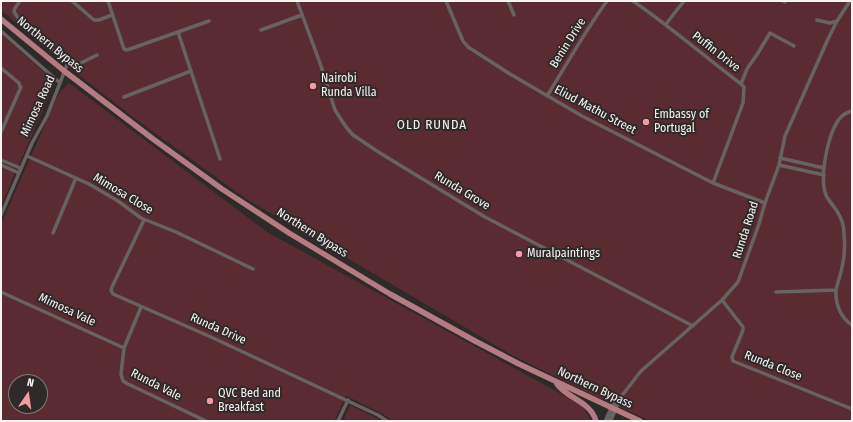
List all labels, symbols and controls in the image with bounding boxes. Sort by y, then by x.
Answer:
street label: Northern Bypass [14,14,86,76]
street label: Benin Drive [547,15,589,71]
street label: Puffin Drive [689,29,743,75]
place label: Nairobi Runda Villa [321,72,377,100]
street label: Mimosa Road [18,73,58,139]
marker: Nairobi Runda Villa [308,81,318,91]
street label: Eliud Mathu Street [552,82,638,138]
place label: Embassy of Portugal [654,108,709,136]
district label: OLD RUNDA [397,117,467,133]
marker: Embassy of Portugal [641,117,651,127]
street label: Runda Grove [432,169,492,213]
street label: Mimosa Close [90,171,156,217]
street label: Runda Road [730,200,762,260]
street label: Northern Bypass [274,205,350,261]
place label: Muralpaintings [527,247,600,261]
marker: Muralpaintings [514,249,524,259]
street label: Mimosa Vale [36,291,98,329]
street label: Runda Drive [188,310,248,348]
street label: Runda Close [742,348,804,384]
street label: Northern Bypass [555,364,635,412]
street label: Runda Vale [128,366,184,404]
north arrow [8,374,48,414]
text: N [26,376,35,390]
place label: QVC Bed and Breakfast [218,387,281,415]
marker: QVC Bed and Breakfast [205,396,215,406]

